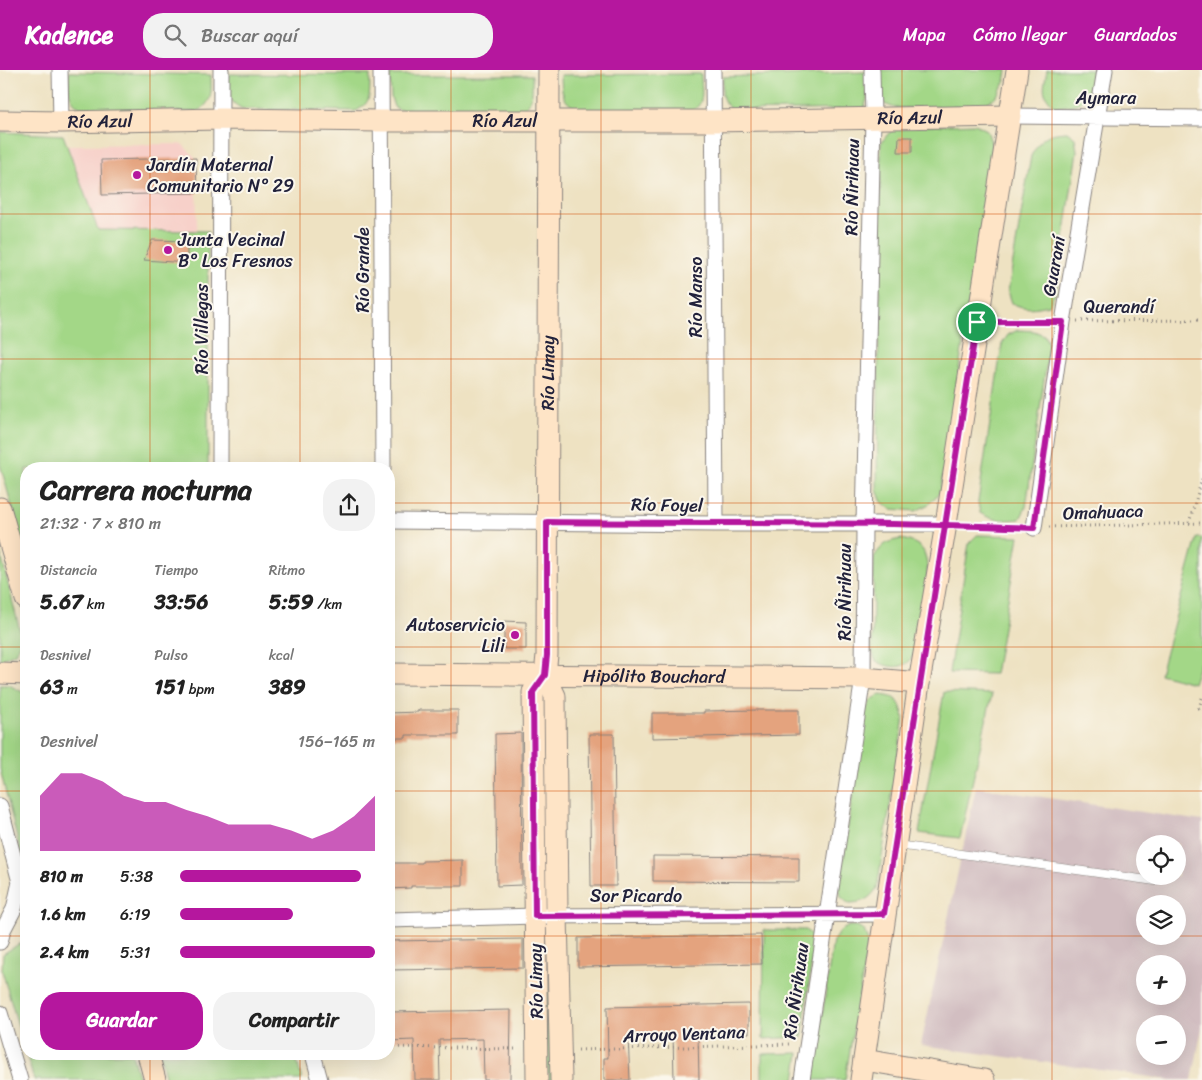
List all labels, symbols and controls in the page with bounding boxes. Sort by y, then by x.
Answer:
search box [143,13,493,58]
text: Kadence [25,14,113,56]
text: Buscar aquí [201,19,298,52]
text: Mapa [903,19,945,51]
text: Cómo llegar [973,19,1066,51]
text: Guardados [1094,19,1177,51]
icon: search [161,21,189,49]
street label: Aymara [1075,82,1137,114]
street label: Río Azul [877,101,944,134]
street label: Río Azul [67,105,134,138]
street label: Río Azul [472,105,538,137]
street label: Río Ñirihuau [835,138,869,236]
place label: Jardín Maternal Comunitario N° 29 [146,149,294,202]
marker: Jardín Maternal Comunitario N° 29 [131,169,143,181]
place label: Junta Vecinal B° Los Fresnos [177,224,294,277]
street label: Río Grande [347,227,379,313]
street label: Guaraní [1033,231,1075,299]
marker: Junta Vecinal B° Los Fresnos [162,244,174,256]
street label: Río Manso [680,256,712,338]
street label: Río Villegas [186,283,218,374]
street label: Querandí [1083,291,1157,323]
pin [956,301,998,343]
icon: arrive [963,308,991,336]
street label: Río Limay [532,335,564,411]
text: Carrera nocturna [40,465,252,514]
button: share [323,479,375,531]
street label: Río Foyel [631,488,704,522]
street label: Omahuaca [1062,495,1144,529]
text: 21:32 · 7 × 810 m [40,509,161,538]
street label: Río Ñirihuau [829,543,861,641]
text: Distancia [40,558,97,583]
text: Tiempo [154,558,198,583]
text: Ritmo [269,558,305,583]
text: 5.67 [40,583,83,621]
text: 33:56 [154,583,209,621]
text: 5:59 [269,583,314,621]
text: km [83,592,105,617]
text: /km [314,592,342,617]
place label: Autoservicio Lili [405,609,506,662]
marker: Autoservicio Lili [509,629,521,641]
text: Desnivel [40,643,91,668]
text: Pulso [154,643,188,668]
text: kcal [269,643,294,668]
street label: Hipólito Bouchard [583,660,727,693]
text: 63 [40,668,63,706]
text: 151 [154,668,185,706]
text: 389 [269,668,306,706]
text: m [63,677,78,702]
text: bpm [185,677,215,702]
text: Desnivel [40,727,98,756]
text: 156–165 m [298,727,375,756]
map controls [1136,835,1186,1065]
button: locate [1136,835,1186,885]
text: 810 m [40,862,83,891]
text: 5:38 [120,862,153,891]
street label: Sor Picardo [590,880,682,912]
button: layers [1136,895,1186,945]
text: 1.6 km [40,900,86,929]
text: 6:19 [120,900,151,929]
text: 2.4 km [40,938,89,967]
text: 5:31 [120,938,150,967]
street label: Río Ñirihuau [773,940,819,1041]
street label: Río Limay [519,942,553,1019]
button: + [1136,955,1186,1005]
button: Guardar [40,992,203,1050]
button: Compartir [213,992,375,1050]
button: − [1136,1015,1186,1065]
street label: Arroyo Ventana [621,1016,747,1052]

